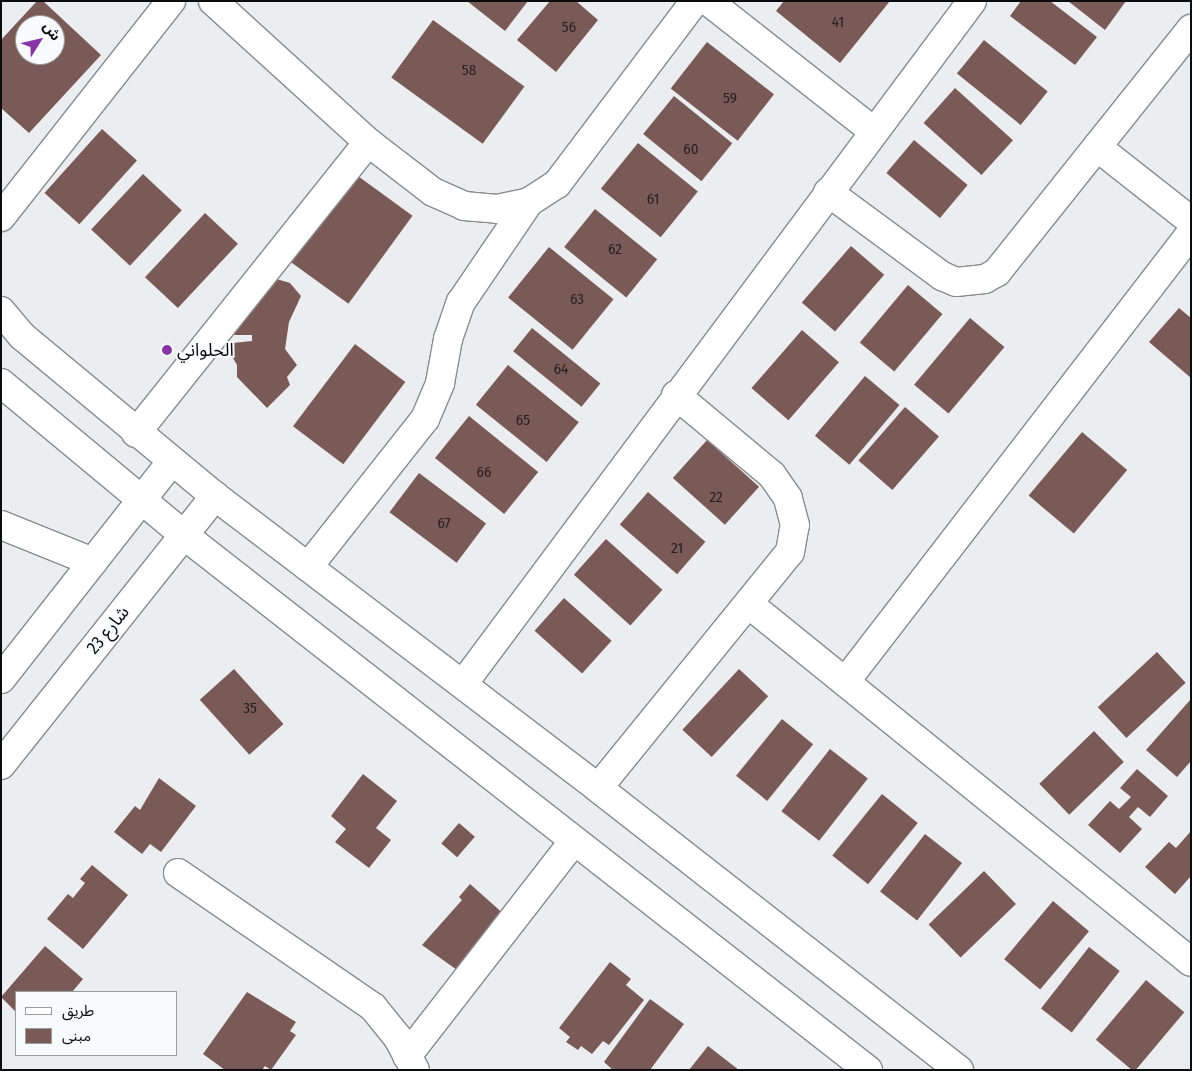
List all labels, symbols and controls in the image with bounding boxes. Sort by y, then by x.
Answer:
house number: 41 [832,14,844,32]
north arrow [15,15,65,65]
text: ش [39,19,64,44]
house number: 56 [562,19,576,37]
house number: 58 [462,62,476,80]
house number: 59 [723,90,737,108]
house number: 60 [683,141,699,159]
house number: 61 [647,191,659,209]
house number: 62 [608,241,622,259]
house number: 63 [570,291,584,309]
place label: الحلواني [177,339,234,361]
marker: الحلواني [161,344,173,356]
house number: 64 [554,361,568,379]
house number: 65 [516,412,530,430]
house number: 66 [477,464,491,482]
house number: 22 [709,489,723,507]
house number: 67 [437,515,451,533]
house number: 21 [671,540,683,558]
street label: شارع 23 [82,602,134,658]
house number: 35 [243,700,257,718]
legend [15,991,178,1056]
text: طريق [62,1002,94,1020]
text: مبنى [62,1027,91,1045]

